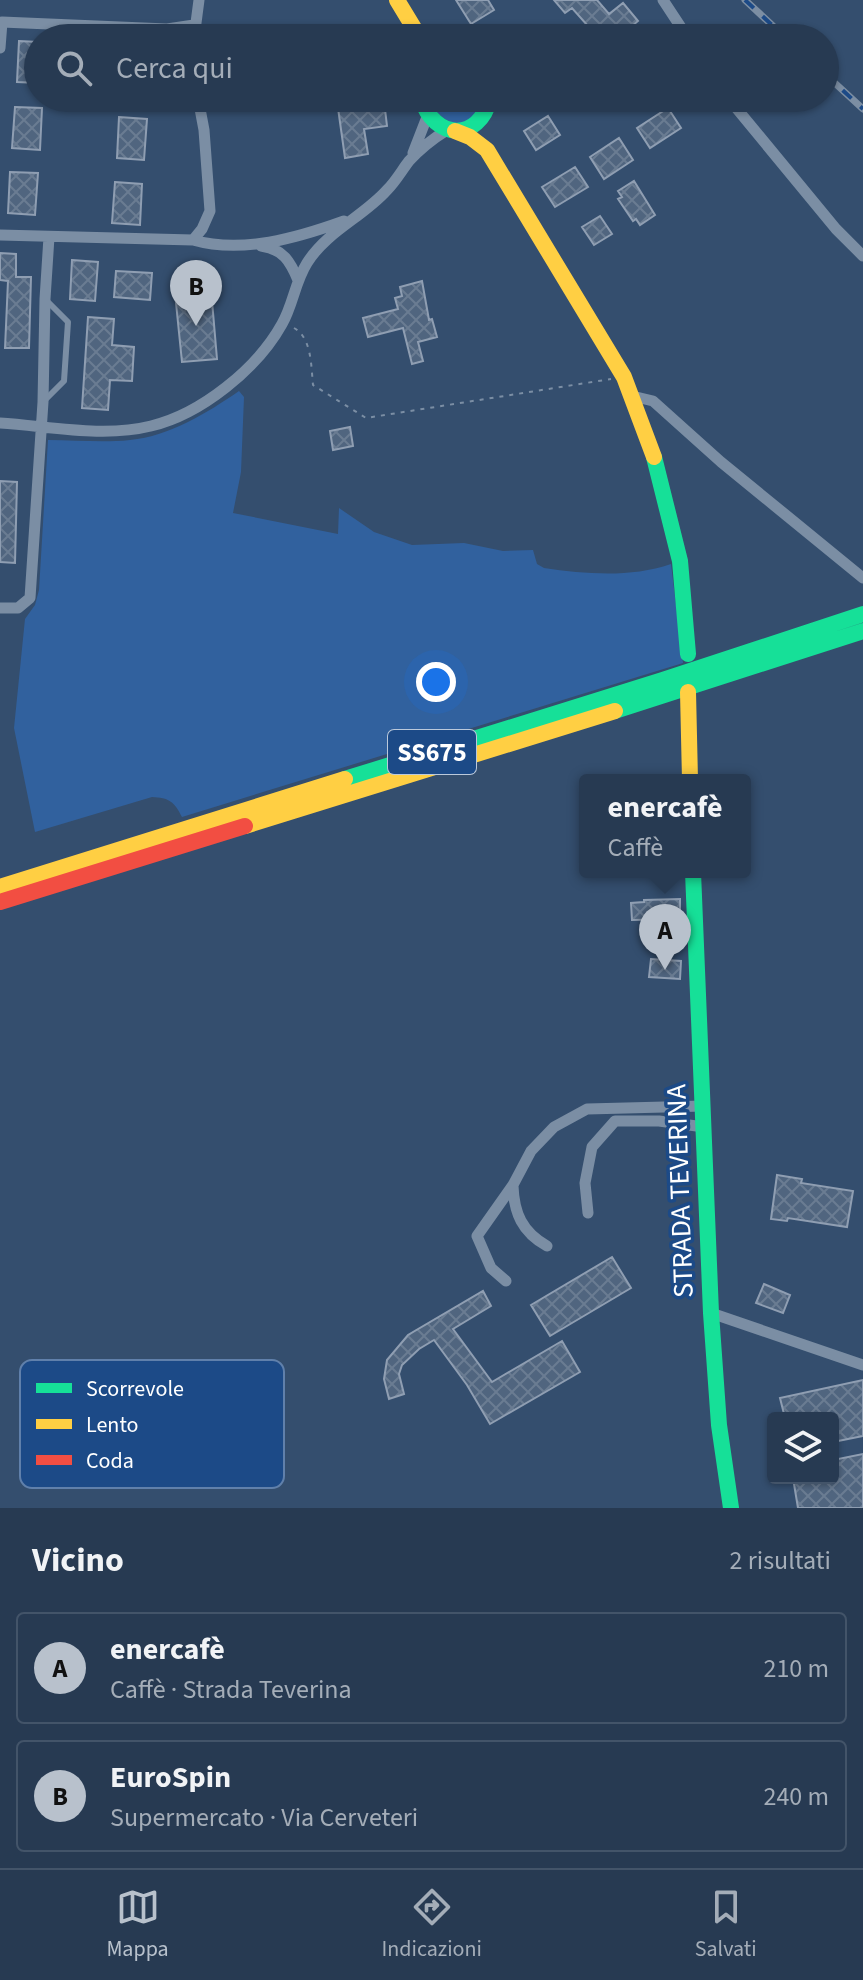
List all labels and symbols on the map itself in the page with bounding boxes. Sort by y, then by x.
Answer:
pin: B [170,260,222,326]
your location [416,662,456,702]
road number: SS675 [388,730,476,774]
pin: A [639,904,691,970]
street label: STRADA TEVERINA [656,1083,704,1299]
legend [20,1360,284,1488]
text: Scorrevole [86,1373,184,1405]
text: Lento [86,1409,138,1441]
text: Coda [86,1445,134,1477]

